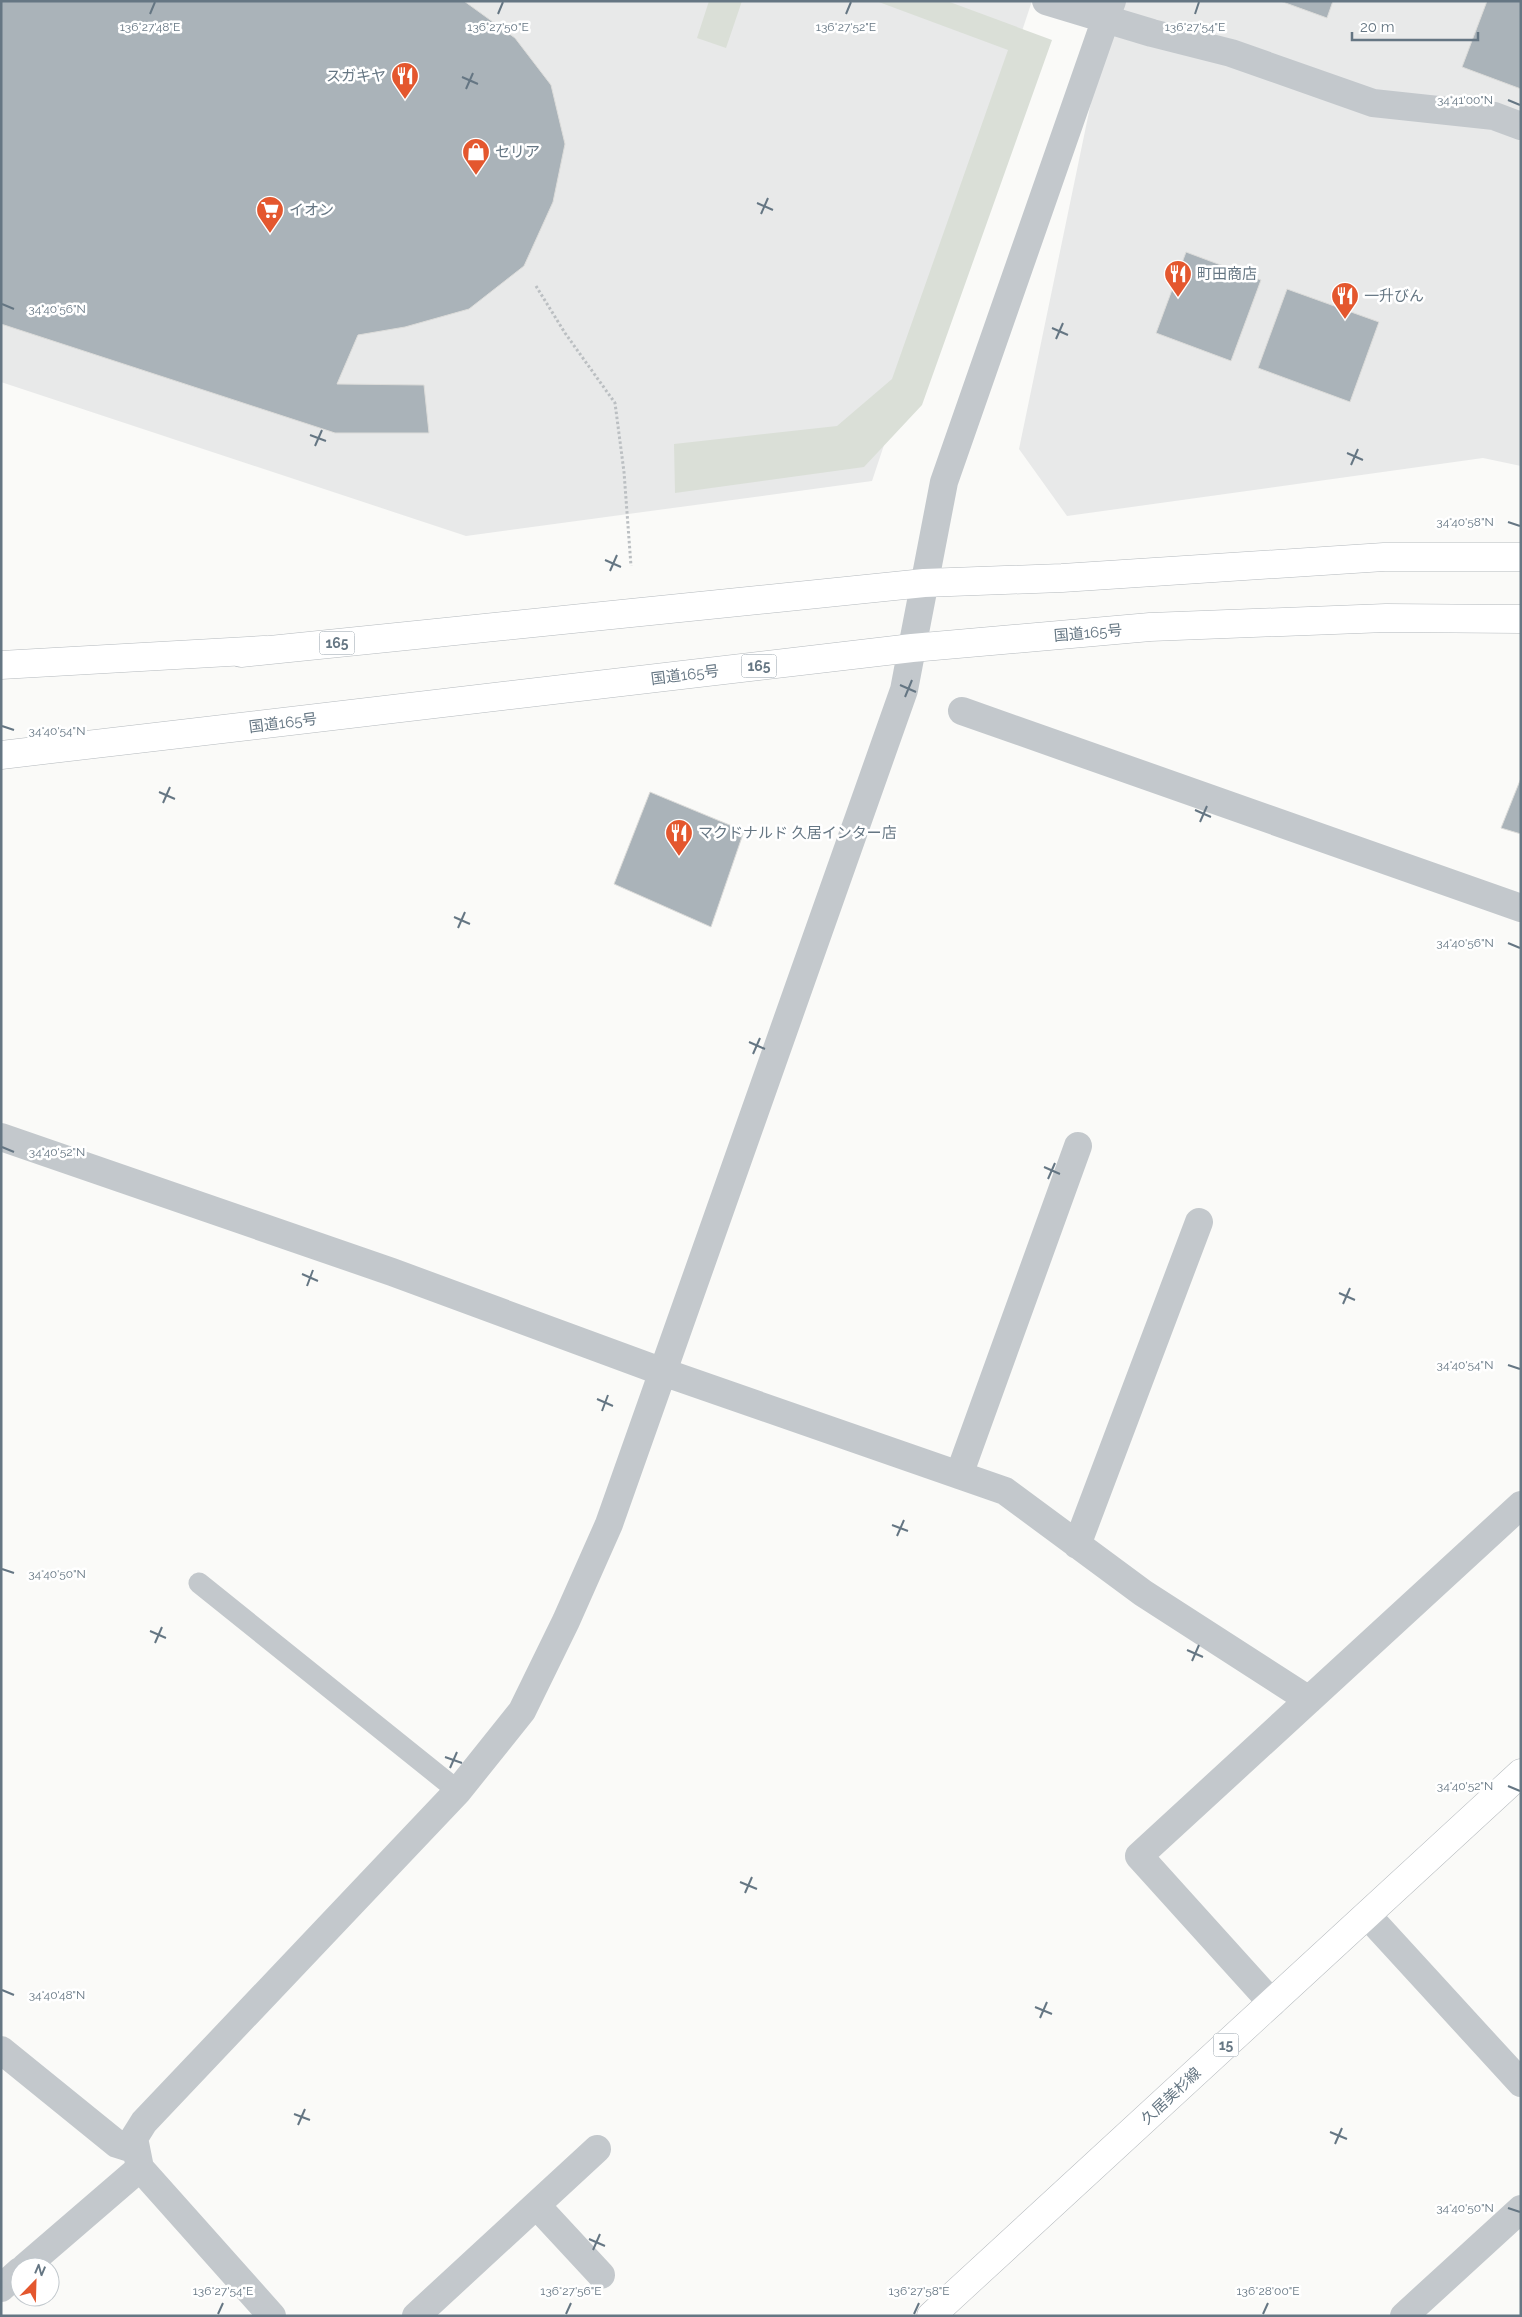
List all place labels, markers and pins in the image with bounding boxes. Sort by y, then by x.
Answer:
restaurant icon: スガキヤ [390,61,420,100]
place label: スガキヤ [326,67,386,85]
shop icon: セリア [461,137,491,176]
place label: セリア [495,143,540,161]
supermarket icon: イオン [255,195,285,234]
place label: イオン [289,201,334,219]
restaurant icon: 町田商店 [1163,259,1193,298]
place label: 町田商店 [1197,265,1257,283]
restaurant icon: 一升びん [1330,281,1360,320]
place label: 一升びん [1364,287,1424,305]
restaurant icon: マクドナルド 久居インター店 [664,818,694,857]
place label: マクドナルド 久居インター店 [698,824,897,842]

